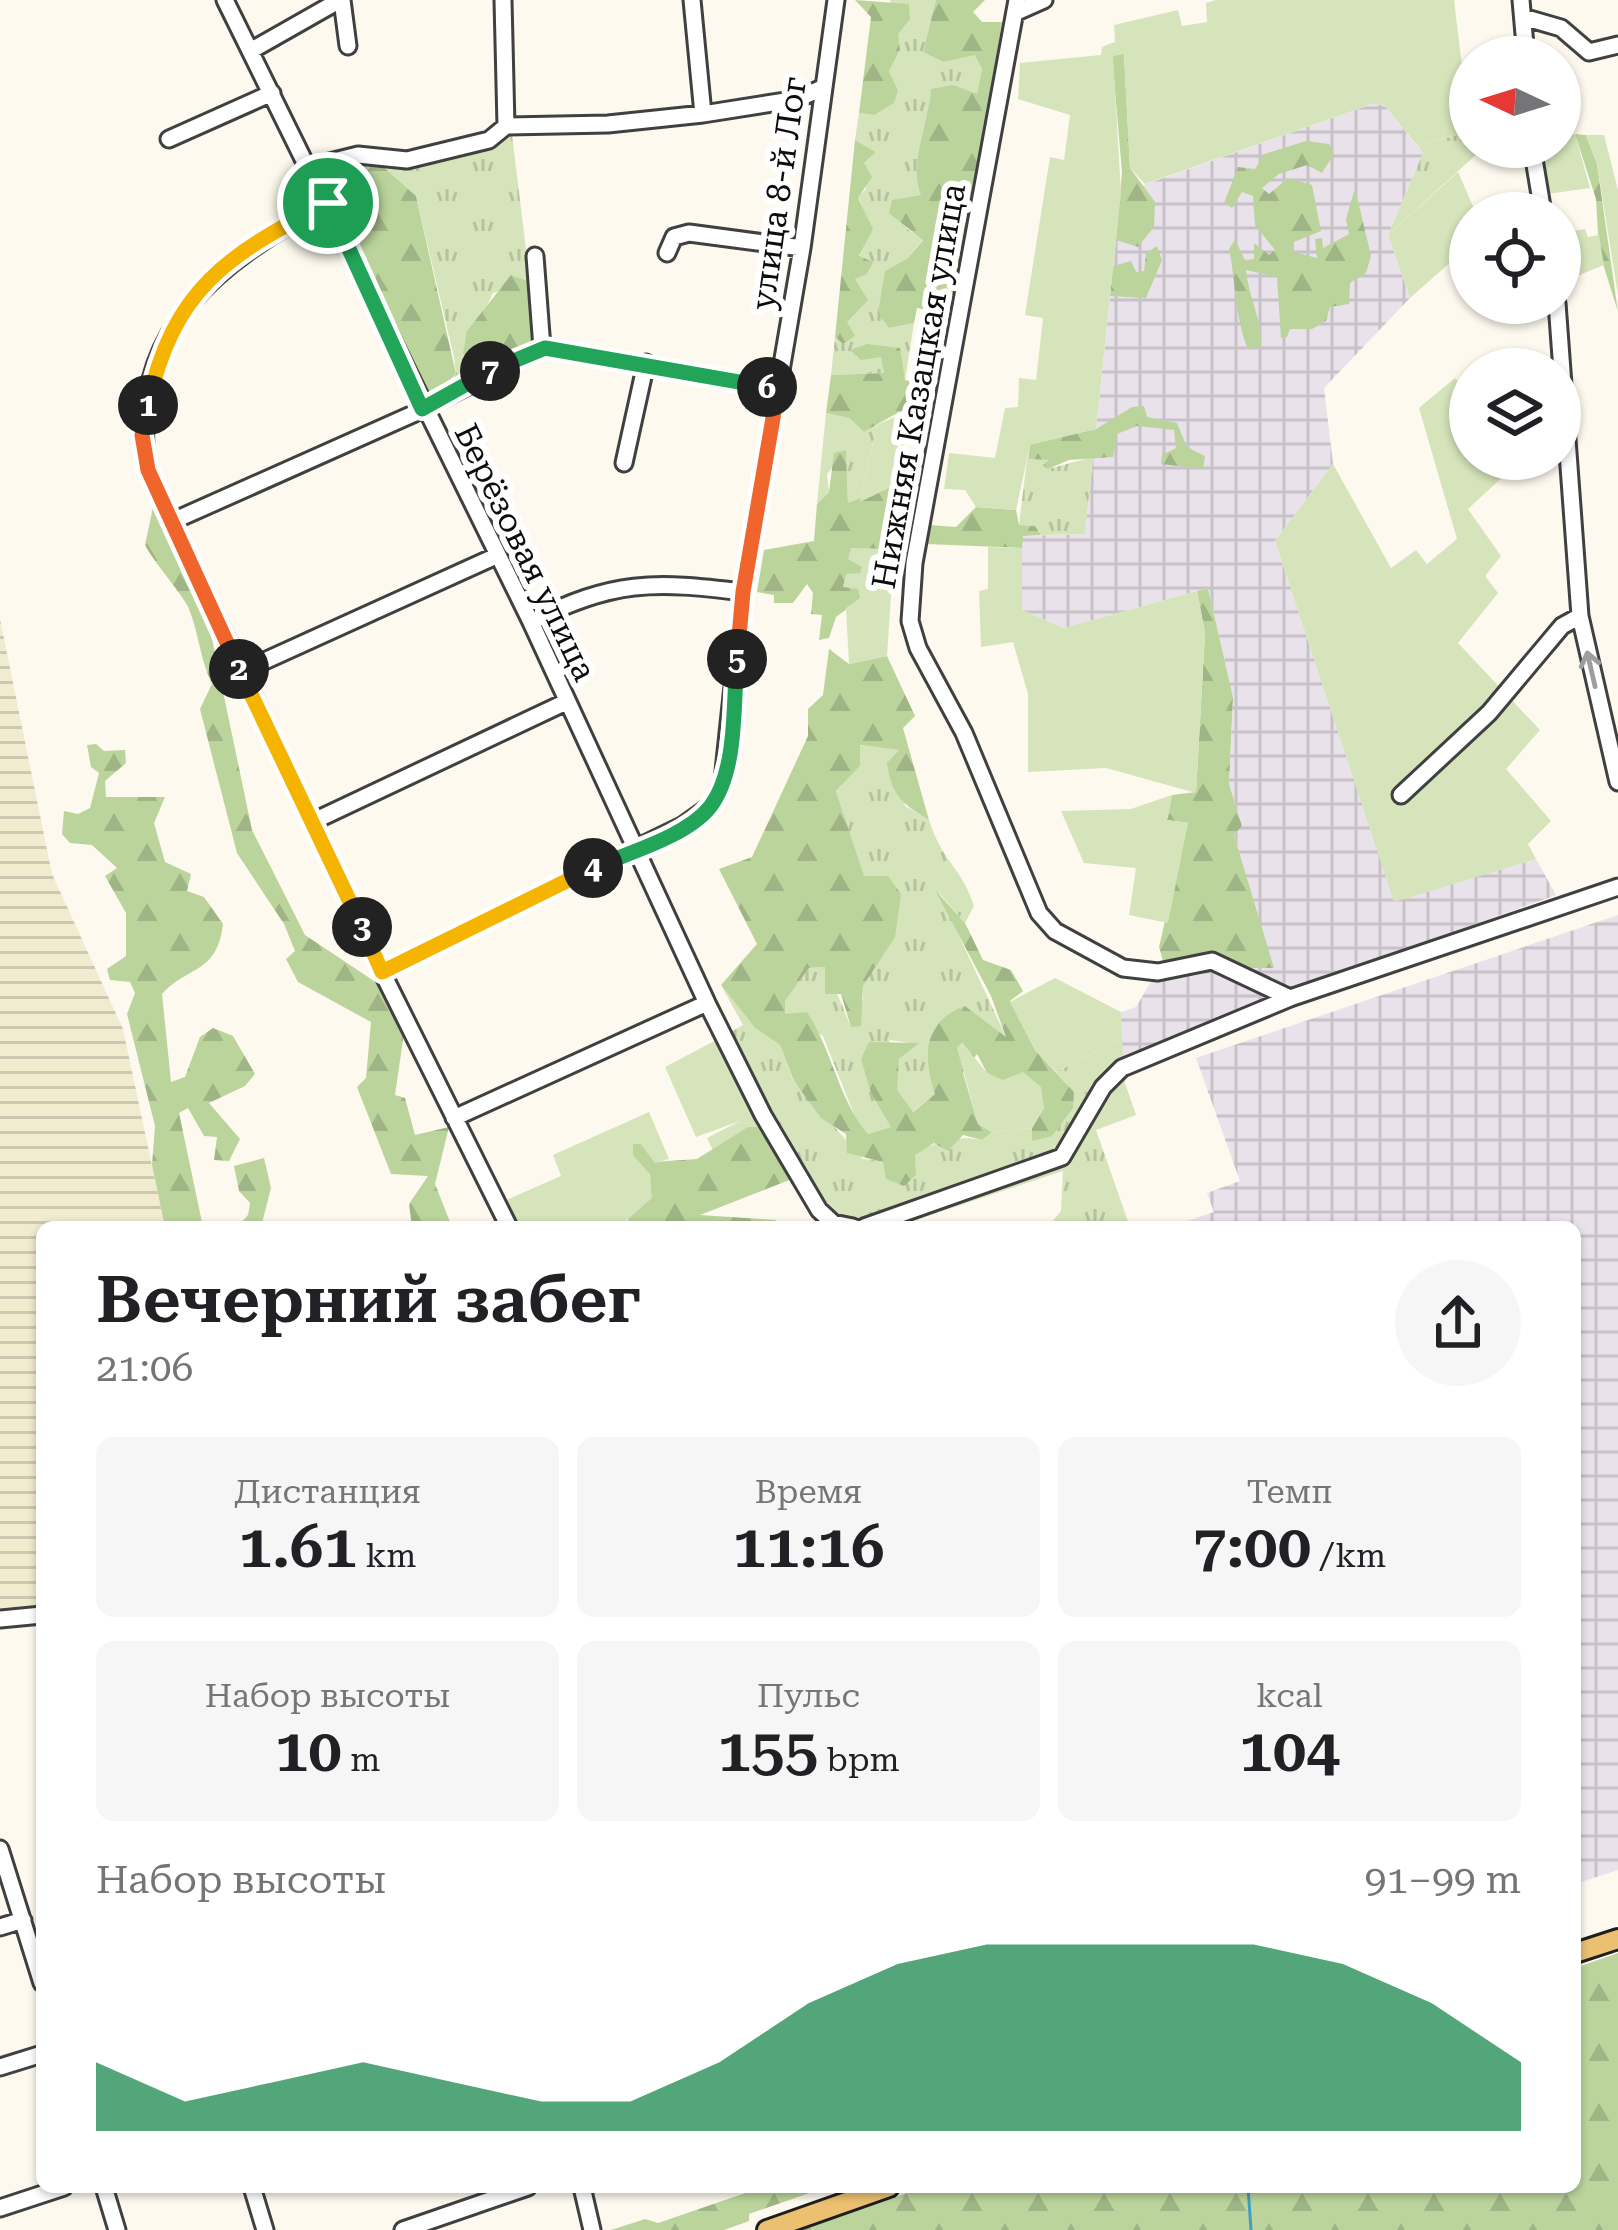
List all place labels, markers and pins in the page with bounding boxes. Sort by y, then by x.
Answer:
pin [277,152,379,254]
pin: 7 [460,341,520,401]
pin: 6 [737,357,797,417]
pin: 1 [118,375,178,435]
pin: 5 [707,629,767,689]
pin: 2 [209,639,269,699]
pin: 4 [563,838,623,898]
pin: 3 [332,897,392,957]

